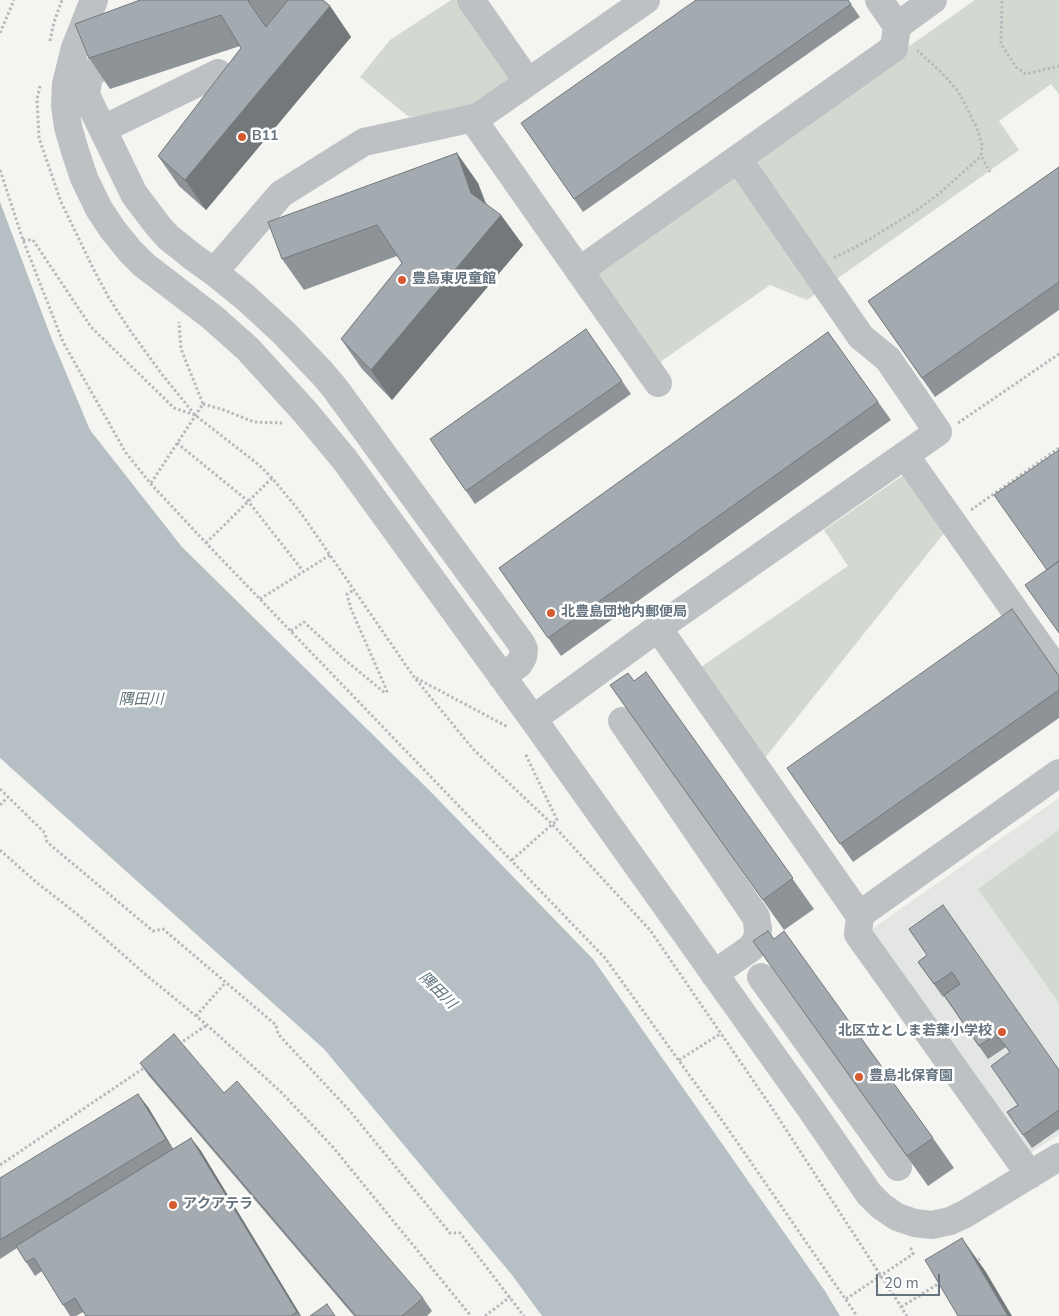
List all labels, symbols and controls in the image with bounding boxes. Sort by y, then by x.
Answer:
place label: B11 [252,129,278,145]
marker: B11 [236,131,248,143]
place label: 豊島東児童館 [412,272,496,288]
marker: 豊島東児童館 [396,274,408,286]
place label: 北豊島団地内郵便局 [561,605,687,621]
marker: 北豊島団地内郵便局 [545,607,557,619]
water label: 隅田川 [119,691,163,709]
water label: 隅田川 [415,969,459,1013]
place label: 北区立としま若葉小学校 [838,1024,992,1040]
marker: 北区立としま若葉小学校 [996,1026,1008,1038]
place label: 豊島北保育園 [869,1069,953,1085]
marker: 豊島北保育園 [853,1071,865,1083]
place label: アクアテラ [183,1197,253,1213]
marker: アクアテラ [167,1199,179,1211]
scale bar [879,1264,943,1296]
text: 20 m [884,1273,919,1293]

